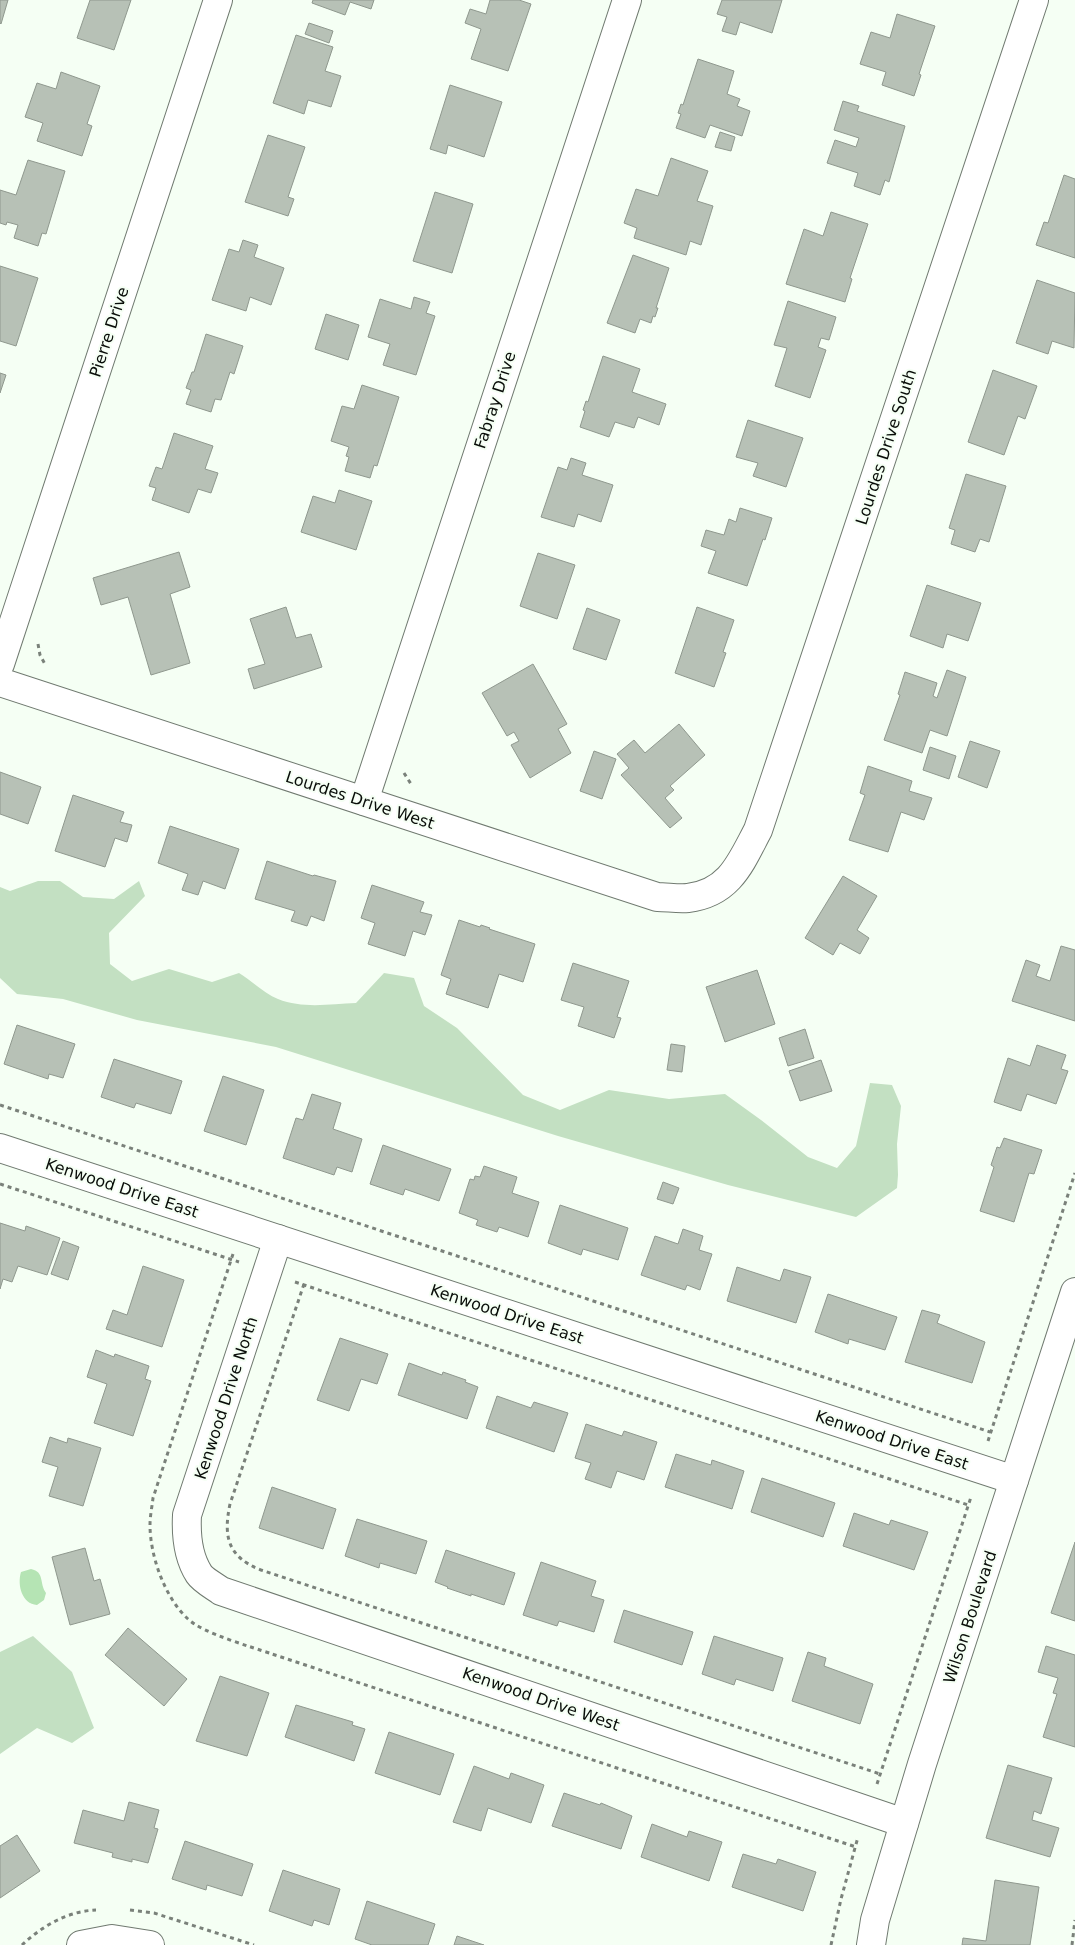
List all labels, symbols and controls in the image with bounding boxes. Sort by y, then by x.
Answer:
street label: Pierre Drive [85,285,133,379]
street label: Fabray Drive [470,349,520,451]
street label: Lourdes Drive South [852,367,920,527]
street label: Lourdes Drive West [283,767,437,833]
street label: Kenwood Drive East [43,1154,201,1222]
street label: Kenwood Drive East [428,1280,586,1348]
street label: Kenwood Drive North [191,1314,261,1482]
street label: Kenwood Drive East [813,1406,971,1474]
street label: Wilson Boulevard [940,1548,1000,1686]
street label: Kenwood Drive West [460,1663,622,1735]

